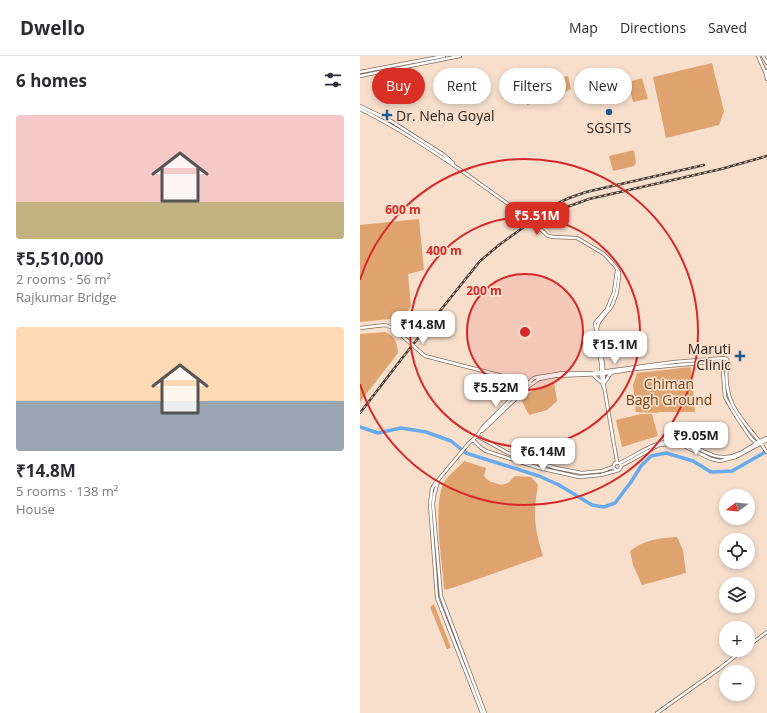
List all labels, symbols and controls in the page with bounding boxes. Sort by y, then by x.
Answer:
text: Dwello [20,15,85,41]
text: Map [569,18,598,37]
text: Directions [620,18,686,37]
text: Saved [708,18,747,37]
chip: Buy [372,68,425,104]
chip: Rent [433,68,491,104]
chip: Filters [499,68,566,104]
chip: New [574,68,632,104]
text: 6 homes [16,69,87,92]
icon: filters [322,69,344,91]
place label: Dr. Neha Goyal [396,106,495,125]
marker: SGSITS [604,107,614,117]
marker: Dr. Neha Goyal [381,109,393,121]
place label: SGSITS [587,118,631,137]
icon: home [144,141,216,213]
text: 600 m [385,201,421,218]
pin: ₹5.51M [504,202,570,236]
text: ₹5.51M [514,206,560,224]
text: 400 m [426,242,462,259]
text: ₹5,510,000 [16,247,103,270]
text: 2 rooms · 56 m² [16,270,111,288]
text: 200 m [466,282,502,299]
text: Rajkumar Bridge [16,288,117,306]
pin: ₹14.8M [390,311,456,345]
text: ₹14.8M [400,315,446,333]
centre of rings [518,325,532,339]
pin: ₹15.1M [582,331,648,365]
text: ₹15.1M [592,335,638,353]
place label: Maruti Clinic [688,339,731,374]
marker: Maruti Clinic [734,350,746,362]
icon: home [144,353,216,425]
pin: ₹5.52M [463,374,529,408]
park label: Chiman Bagh Ground [626,374,712,409]
text: ₹5.52M [473,378,519,396]
pin: ₹9.05M [663,422,729,456]
text: ₹9.05M [673,426,719,444]
pin: ₹6.14M [510,438,576,472]
text: ₹6.14M [520,442,566,460]
text: ₹14.8M [16,459,76,482]
text: 5 rooms · 138 m² [16,482,118,500]
north arrow [719,489,755,525]
map controls [719,489,755,701]
text: House [16,500,55,518]
button: locate [719,533,755,569]
button: layers [719,577,755,613]
button: + [719,621,755,657]
button: − [719,665,755,701]

